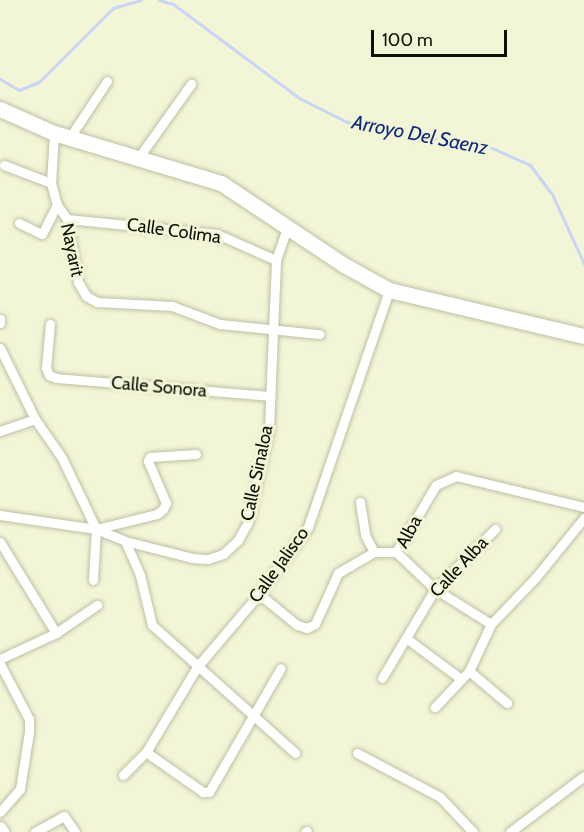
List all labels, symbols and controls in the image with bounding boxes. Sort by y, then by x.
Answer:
scale bar [374,18,510,56]
text: 100 m [382,29,433,51]
water label: Arroyo Del Saenz [350,110,490,160]
street label: Calle Colima [126,214,222,248]
street label: Nayarit [56,221,88,279]
street label: Calle Sonora [110,372,208,402]
street label: Calle Sinaloa [236,423,278,523]
street label: Alba [392,512,426,552]
street label: Calle Jalisco [244,523,314,607]
street label: Calle Alba [425,532,493,602]

